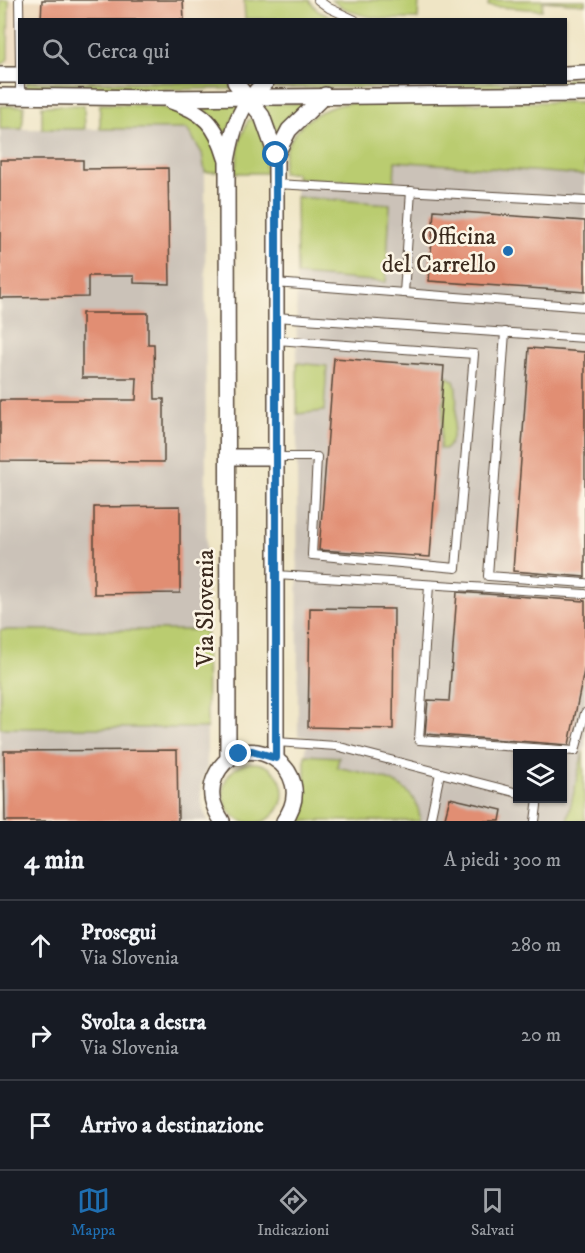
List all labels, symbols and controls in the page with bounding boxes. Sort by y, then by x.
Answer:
search box [18,18,567,84]
icon: search [39,35,72,68]
text: Cerca qui [87,38,170,65]
route start [262,141,288,167]
place label: Officina del Carrello [382,222,497,280]
marker: Officina del Carrello [501,244,515,258]
street label: Via Slovenia [191,549,221,668]
route end [225,740,251,766]
map controls [513,749,567,803]
button: layers [513,749,567,803]
text: 4 min [24,844,84,877]
text: A piedi · 300 m [444,848,561,873]
text: Prosegui [81,919,156,946]
icon: ahead [24,929,57,962]
text: 280 m [511,933,561,958]
text: Via Slovenia [81,946,179,971]
text: Svolta a destra [81,1009,206,1036]
icon: right [24,1019,57,1052]
text: 20 m [521,1023,561,1048]
text: Via Slovenia [81,1036,179,1061]
icon: arrive [24,1109,57,1142]
text: Arrivo a destinazione [81,1112,264,1139]
tab: Mappa [71,1184,115,1240]
tab: Indicazioni [257,1184,329,1240]
tab: Salvati [471,1184,514,1240]

